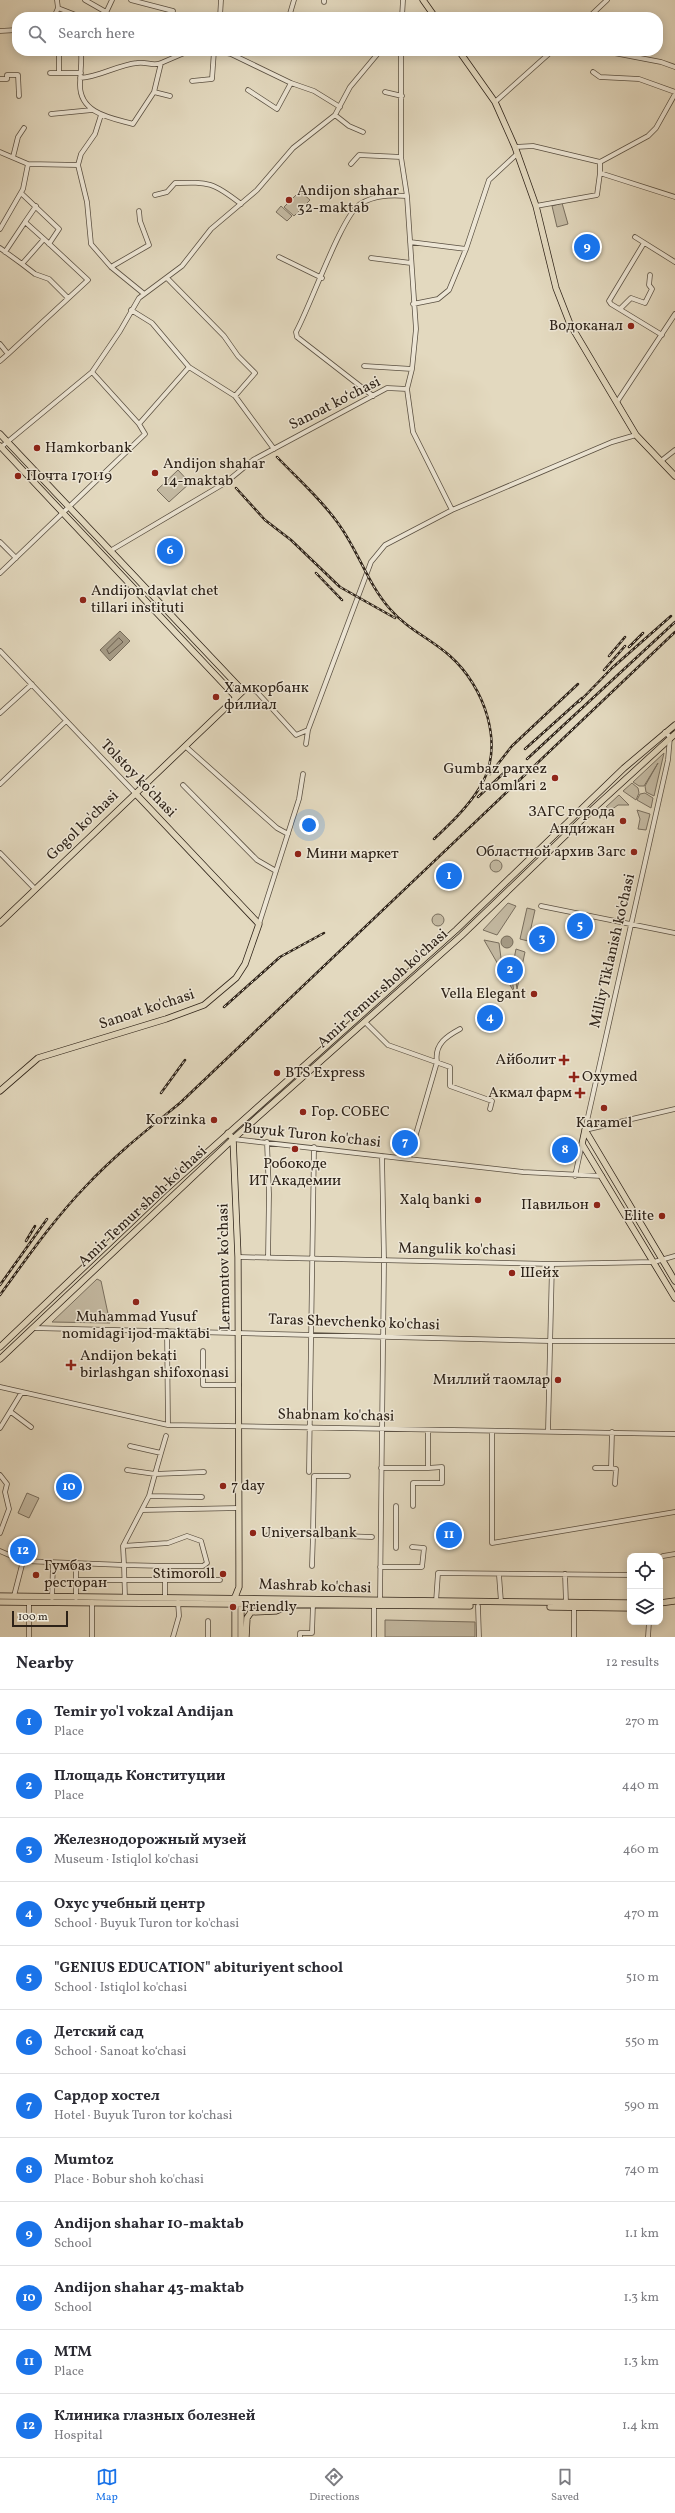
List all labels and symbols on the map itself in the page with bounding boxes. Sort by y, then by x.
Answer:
place label: Andijon shahar 32-maktab [297,181,399,219]
marker: Andijon shahar 32-maktab [284,195,294,205]
pin: 9 [574,232,600,262]
place label: Водоканал [549,316,623,337]
marker: Водоканал [626,321,636,331]
street label: Sanoat koʻchasi [286,372,384,436]
place label: Hamkorbank [45,438,132,459]
marker: Hamkorbank [32,443,42,453]
place label: Andijon shahar 14-maktab [163,454,265,492]
place label: Почта 170119 [26,466,112,487]
marker: Andijon shahar 14-maktab [150,468,160,478]
marker: Почта 170119 [13,471,23,481]
pin: 6 [157,536,183,566]
place label: Andijon davlat chet tillari instituti [91,581,219,619]
marker: Andijon davlat chet tillari instituti [78,595,88,605]
place label: Хамкорбанк филиал [224,678,309,716]
marker: Хамкорбанк филиал [211,692,221,702]
street label: Tolstoy ko'chasi [95,735,181,823]
place label: Gumbaz parxez taomlari 2 [444,759,547,797]
marker: Gumbaz parxez taomlari 2 [550,773,560,783]
street label: Gogol ko'chasi [42,786,124,866]
place label: ЗАГС города Андижан [528,802,615,840]
your location [299,815,319,835]
marker: ЗАГС города Андижан [618,816,628,826]
place label: Областной архив Загс [476,842,626,863]
place label: Мини маркет [306,844,399,865]
marker: Областной архив Загс [629,847,639,857]
marker: Мини маркет [293,849,303,859]
pin: 1 [436,861,462,891]
street label: Milliy Tiklanish ko'chasi [585,872,641,1030]
pin: 5 [567,911,593,941]
pin: 3 [529,924,555,954]
street label: Amir Temur shoh ko'chasi [313,925,453,1053]
pin: 2 [497,955,523,985]
place label: Vella Elegant [441,984,526,1005]
street label: Sanoat ko'chasi [96,985,198,1035]
marker: Vella Elegant [529,989,539,999]
pin: 4 [477,1003,503,1033]
place label: Айболит [496,1050,556,1071]
marker: Айболит [559,1055,569,1065]
place label: BTS Express [285,1063,365,1084]
place label: Oxymed [582,1067,638,1088]
marker: BTS Express [272,1068,282,1078]
marker: Oxymed [569,1072,579,1082]
place label: Акмал фарм [488,1083,572,1104]
marker: Акмал фарм [575,1088,585,1098]
place label: Гор. СОБЕС [311,1102,390,1123]
marker: Karamel [599,1103,609,1113]
marker: Гор. СОБЕС [298,1107,308,1117]
place label: Korzinka [146,1110,206,1131]
place label: Karamel [576,1113,632,1134]
marker: Korzinka [209,1115,219,1125]
street label: Buyuk Turon ko'chasi [242,1118,382,1154]
pin: 7 [392,1128,418,1158]
pin: 8 [552,1135,578,1165]
street label: Amir Temur shoh ko'chasi [74,1142,212,1272]
marker: Робокоде ИТ Академии [290,1144,300,1154]
place label: Робокоде ИТ Академии [249,1154,341,1192]
place label: Xalq banki [400,1190,470,1211]
marker: Xalq banki [473,1195,483,1205]
place label: Павильон [521,1195,589,1216]
marker: Павильон [592,1200,602,1210]
street label: Lermontov ko’chasi [213,1203,237,1331]
place label: Elite [624,1206,654,1227]
marker: Elite [657,1211,667,1221]
street label: Mangulik ko'chasi [398,1238,516,1262]
place label: Шейх [520,1263,559,1284]
marker: Шейх [507,1268,517,1278]
marker: Muhammad Yusuf nomidagi ijod maktabi [131,1297,141,1307]
place label: Muhammad Yusuf nomidagi ijod maktabi [62,1307,210,1345]
street label: Taras Shevchenko ko'chasi [268,1310,440,1336]
place label: Аndijon bekati birlashgan shifoxonasi [80,1346,229,1384]
marker: Аndijon bekati birlashgan shifoxonasi [65,1359,77,1371]
place label: Миллий таомлар [433,1370,550,1391]
marker: Миллий таомлар [553,1375,563,1385]
street label: Shabnam ko'chasi [277,1404,395,1428]
pin: 10 [56,1472,82,1502]
place label: 7 day [231,1476,265,1497]
marker: 7 day [218,1481,228,1491]
pin: 11 [436,1520,462,1550]
place label: Universalbank [261,1523,357,1544]
marker: Universalbank [248,1528,258,1538]
pin: 12 [10,1536,36,1566]
place label: Гумбаз ресторан [44,1556,107,1594]
place label: Stimoroll [153,1564,215,1585]
marker: Stimoroll [218,1569,228,1579]
marker: Гумбаз ресторан [31,1570,41,1580]
street label: Mashrab ko'chasi [258,1575,372,1599]
place label: Friendly [241,1597,297,1618]
marker: Friendly [228,1602,238,1612]
scale bar [12,1609,68,1628]

